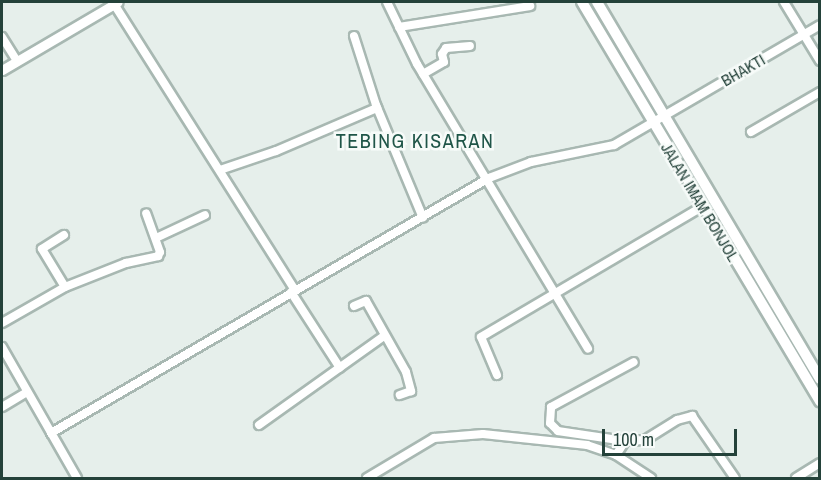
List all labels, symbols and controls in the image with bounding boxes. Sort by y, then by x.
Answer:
street label: BHAKTI [718,50,768,90]
district label: TEBING KISARAN [336,128,494,152]
street label: JALAN IMAM BONJOL [657,139,743,265]
scale bar [605,417,740,455]
text: 100 m [613,427,654,452]

